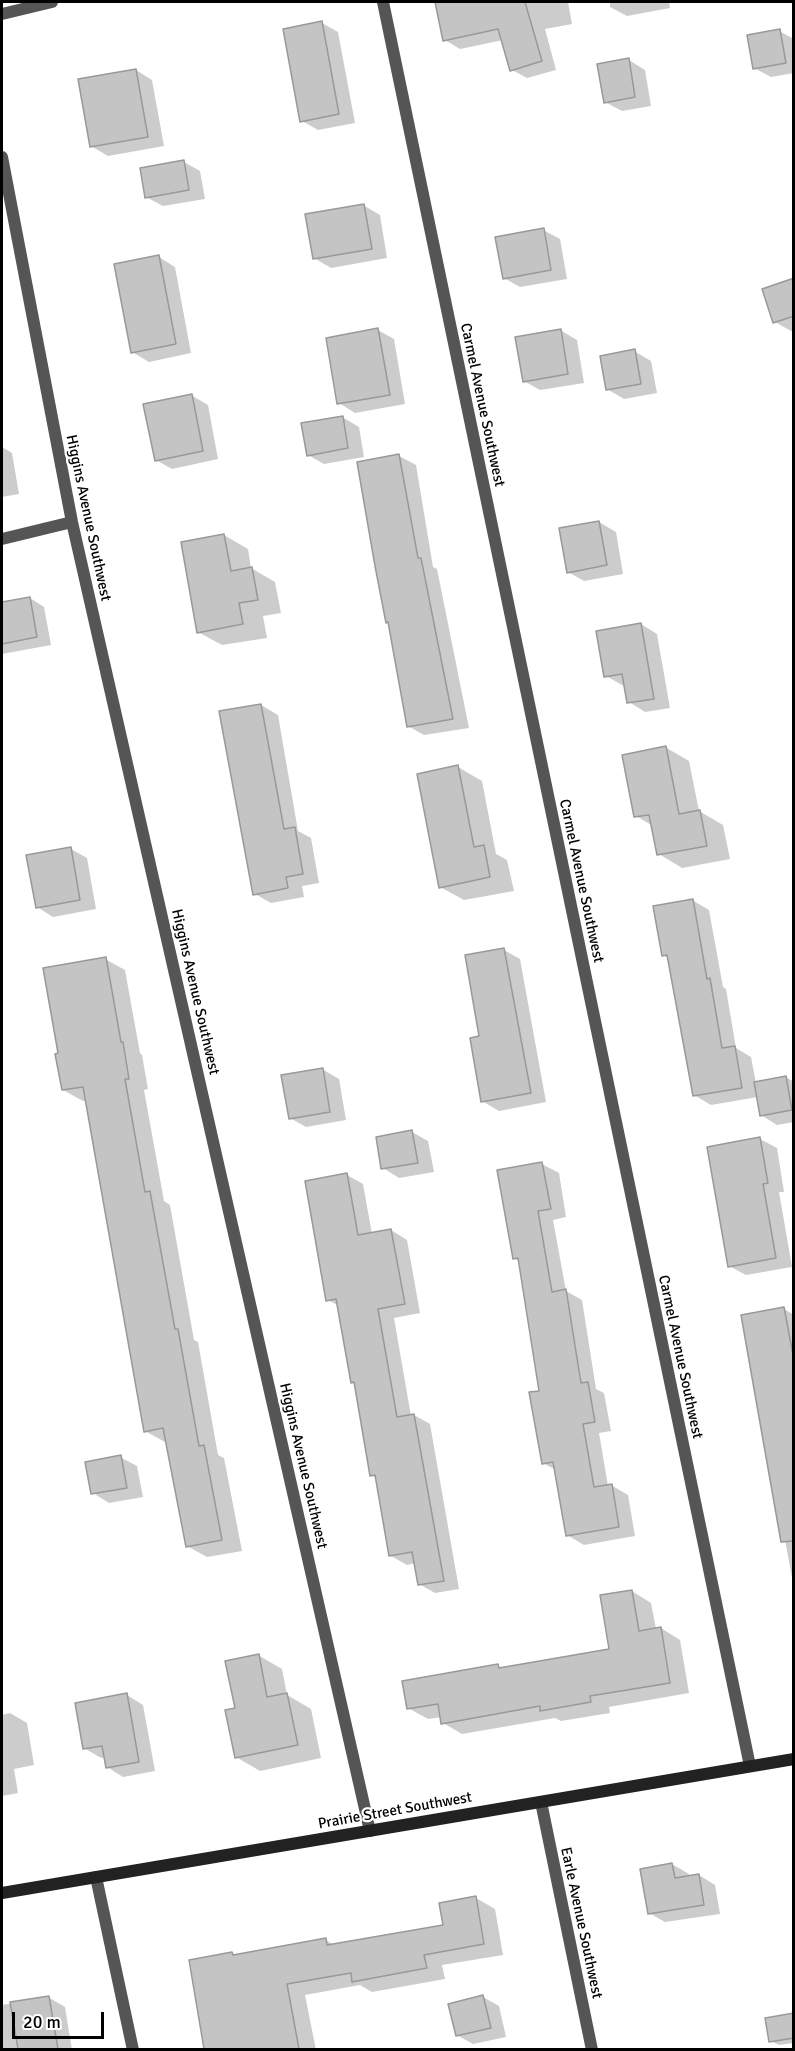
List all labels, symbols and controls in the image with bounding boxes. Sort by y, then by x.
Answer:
street label: Carmel Avenue Southwest [456,321,508,489]
street label: Higgins Avenue Southwest [62,433,114,603]
street label: Carmel Avenue Southwest [555,797,607,965]
street label: Higgins Avenue Southwest [167,907,223,1077]
street label: Carmel Avenue Southwest [654,1273,706,1441]
street label: Higgins Avenue Southwest [275,1381,331,1551]
street label: Prairie Street Southwest [317,1789,473,1833]
street label: Earle Avenue Southwest [556,1846,606,2000]
scale bar [15,2000,106,2038]
text: 20 m [23,2011,61,2033]

